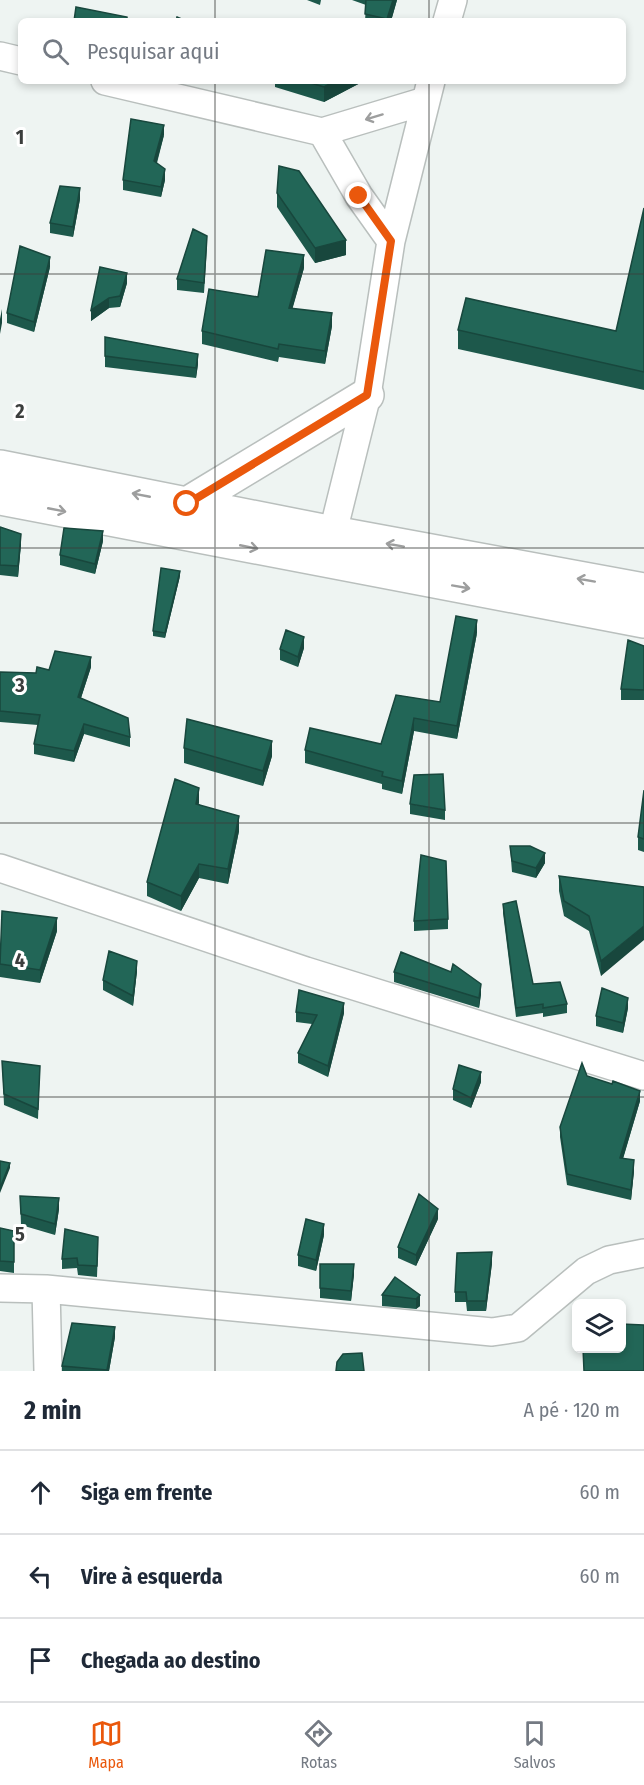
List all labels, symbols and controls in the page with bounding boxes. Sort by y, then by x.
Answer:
search box [18,18,626,84]
icon: search [39,35,72,68]
text: Pesquisar aqui [87,38,219,65]
one-way arrow [365,112,384,123]
text: 1 [16,125,24,149]
route end [345,182,371,208]
text: 2 [14,399,25,423]
one-way arrow [132,489,152,500]
route start [173,490,199,516]
one-way arrow [48,504,67,516]
one-way arrow [385,539,405,550]
one-way arrow [238,542,258,553]
one-way arrow [577,574,597,585]
one-way arrow [451,582,470,593]
text: 3 [14,673,25,697]
text: 4 [15,948,25,972]
text: 5 [15,1222,25,1246]
map controls [572,1299,626,1353]
button: layers [572,1299,626,1353]
text: 2 min [24,1395,82,1426]
text: A pé · 120 m [524,1398,620,1422]
icon: ahead [24,1476,57,1509]
text: Siga em frente [81,1479,212,1506]
text: 60 m [580,1480,620,1504]
icon: left [24,1560,57,1593]
text: Vire à esquerda [81,1563,223,1590]
text: 60 m [580,1564,620,1588]
icon: arrive [24,1644,57,1677]
text: Chegada ao destino [81,1647,261,1674]
tab: Mapa [88,1717,124,1772]
tab: Rotas [300,1717,337,1772]
tab: Salvos [514,1717,556,1772]

